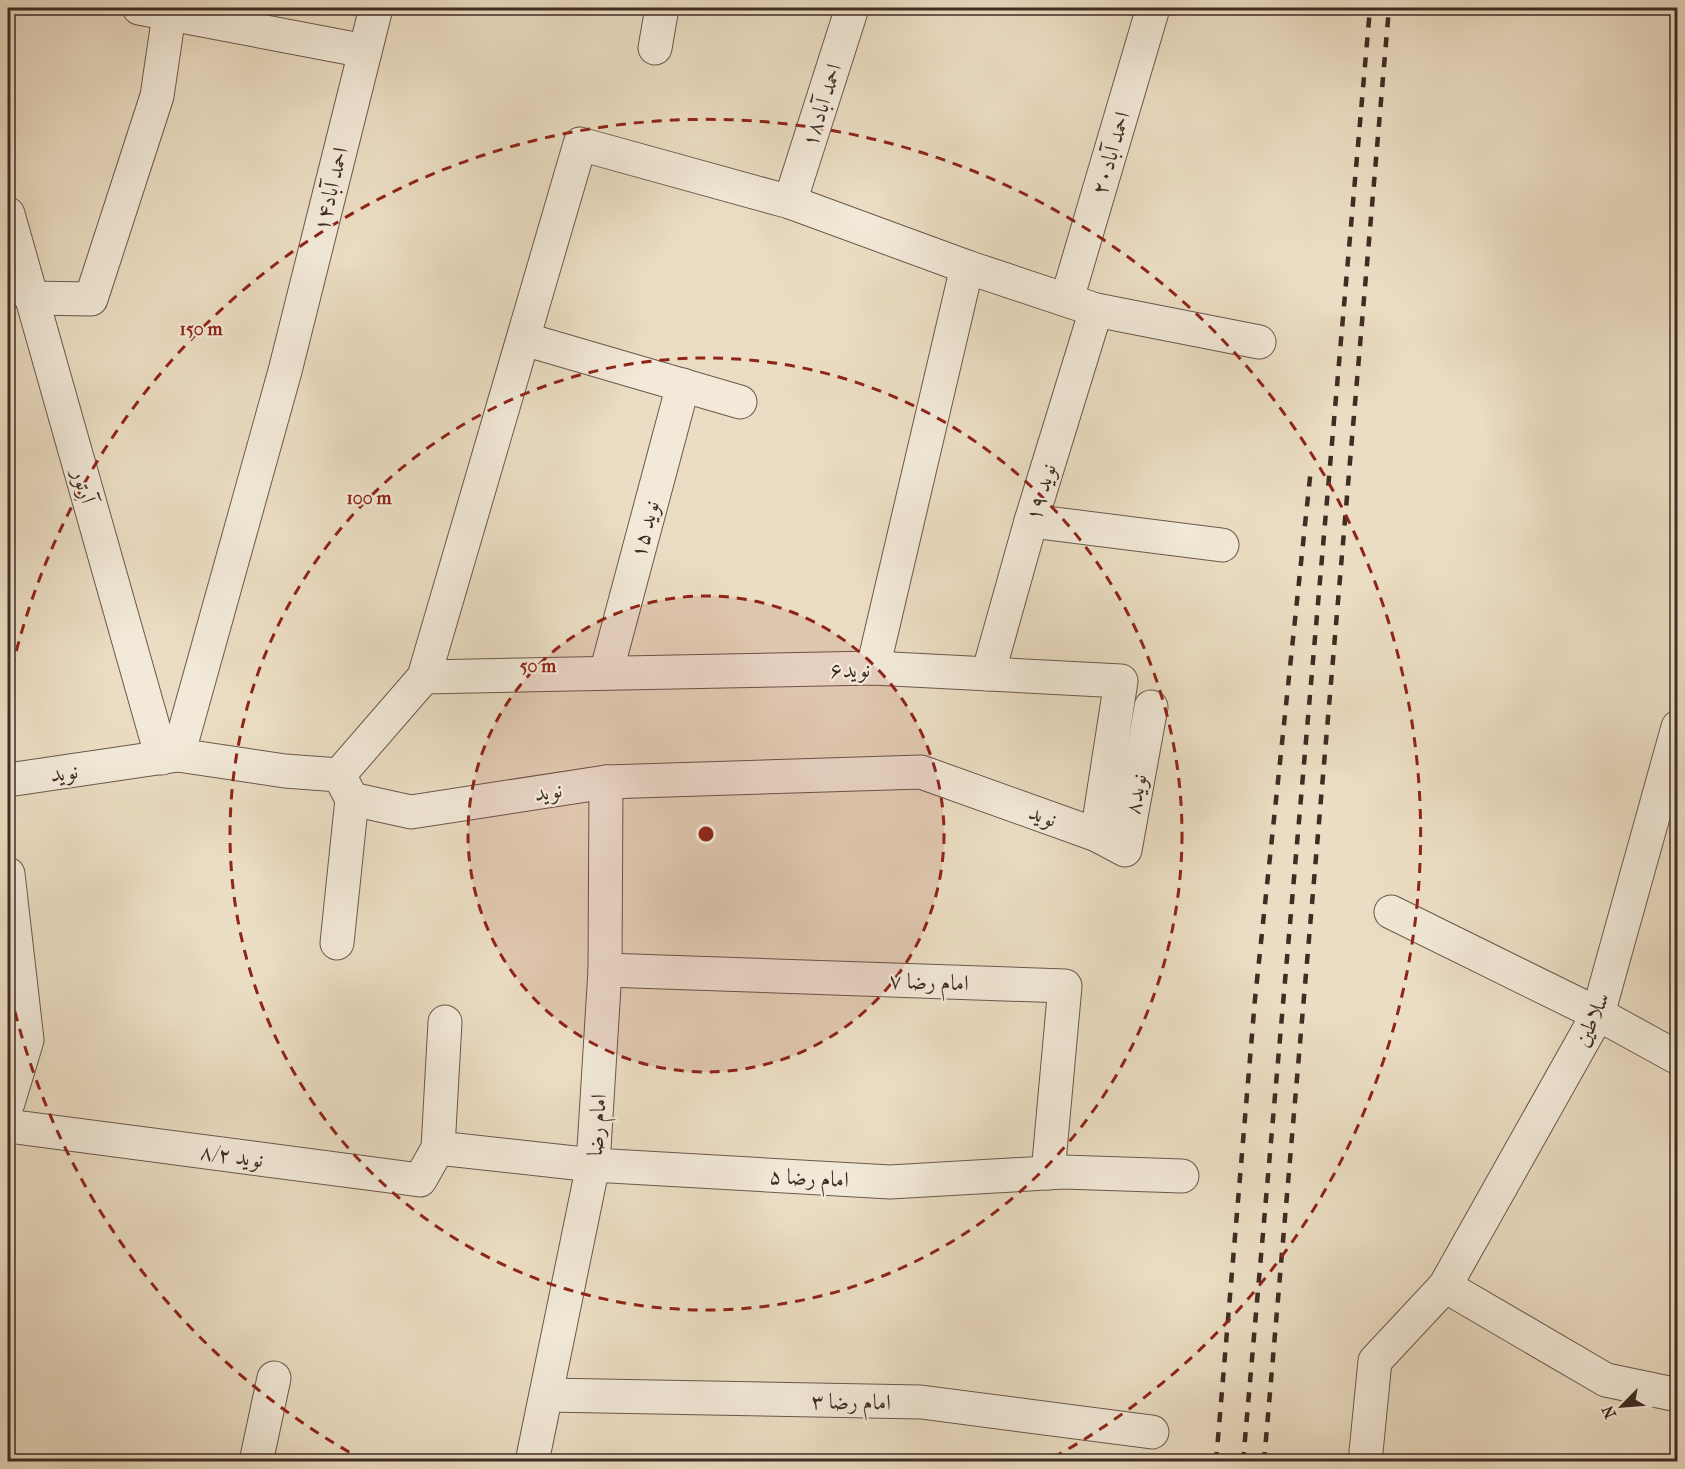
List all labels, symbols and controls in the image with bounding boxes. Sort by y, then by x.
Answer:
street label: احمد آباد۱۸ [795,60,848,150]
street label: احمد آباد۲۰ [1085,108,1136,198]
street label: احمد آباد۱۴ [307,144,354,234]
text: 150 m [180,319,223,340]
street label: نوید ۱۹ [1020,461,1062,524]
street label: آرتور [66,464,103,508]
text: 100 m [346,488,393,509]
street label: نوید ۱۵ [625,498,665,561]
text: 50 m [520,656,557,677]
street label: نوید۶ [829,657,871,683]
street label: نوید [49,758,80,788]
street label: نوید۸ [1120,772,1152,817]
street label: نوید [532,777,564,807]
street label: نوید [1025,799,1060,833]
centre of rings [696,824,716,844]
street label: امام رضا ۷ [888,968,969,1002]
street label: سلاطین [1568,988,1615,1051]
street label: امام رضا [582,1093,618,1157]
street label: نوید ۸/۲ [198,1139,265,1173]
street label: امام رضا ۵ [768,1163,849,1199]
north arrow [1592,1376,1652,1436]
street label: امام رضا ۳ [811,1388,891,1422]
text: N [1597,1402,1620,1422]

